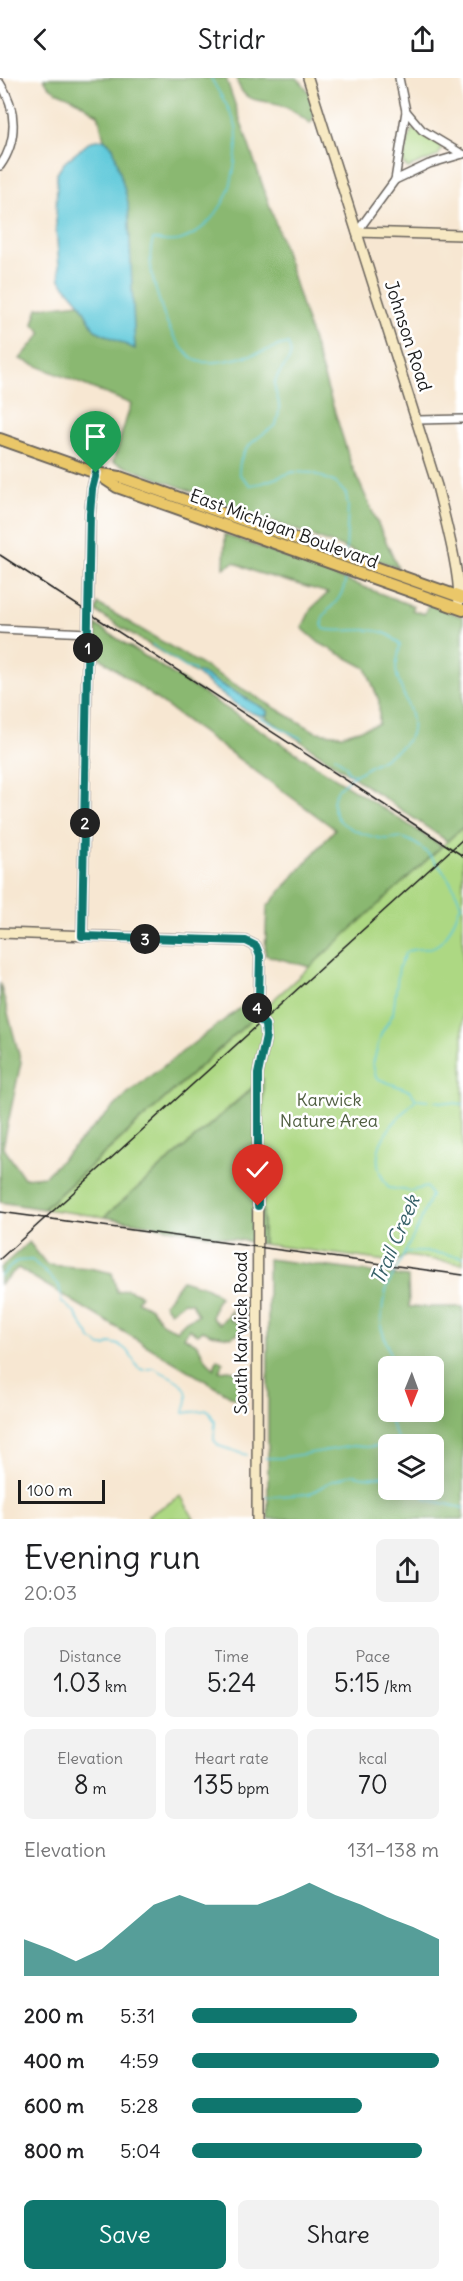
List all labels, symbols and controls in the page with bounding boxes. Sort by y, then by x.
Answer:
text: Stridr [198,22,265,56]
icon: back [24,23,57,56]
icon: share [406,23,439,56]
street label: Johnson Road [380,277,437,395]
pin [70,411,121,473]
icon: arrive [79,420,112,453]
street label: East Michigan Boulevard [187,484,382,574]
pin: 1 [73,633,103,663]
text: 1 [85,638,91,658]
pin: 2 [70,808,100,838]
text: 2 [81,813,89,833]
pin: 3 [130,924,160,954]
text: 3 [140,929,150,949]
pin: 4 [242,993,272,1023]
text: 4 [252,998,262,1018]
park label: Karwick Nature Area [280,1088,378,1132]
pin [232,1144,283,1206]
icon: check [241,1153,274,1186]
water label: Trail Creek [365,1190,425,1288]
street label: South Karwick Road [229,1251,252,1415]
north arrow [378,1356,444,1422]
map controls [378,1356,444,1500]
button: layers [378,1434,444,1500]
scale bar [18,1477,105,1504]
text: 100 m [27,1480,72,1500]
text: Evening run [24,1536,200,1578]
button: share [376,1539,439,1602]
text: 20:03 [24,1580,77,1605]
text: Distance [59,1646,121,1666]
text: Time [214,1646,249,1666]
text: Pace [355,1646,390,1666]
text: 1.03 [53,1666,101,1699]
text: 5:24 [207,1666,256,1699]
text: 5:15 [334,1666,380,1699]
text: km [101,1676,127,1696]
text: /km [380,1676,412,1696]
text: Elevation [57,1748,123,1768]
text: Heart rate [194,1748,269,1768]
text: kcal [358,1748,387,1768]
text: 8 [74,1768,89,1801]
text: 135 [194,1768,234,1801]
text: 70 [358,1768,388,1801]
text: m [89,1778,107,1798]
text: bpm [234,1778,269,1798]
text: Elevation [24,1837,106,1862]
text: 131–138 m [348,1837,439,1862]
text: 200 m [24,2003,84,2028]
text: 5:31 [120,2003,155,2028]
text: 400 m [24,2048,84,2073]
text: 4:59 [120,2048,159,2073]
text: 600 m [24,2093,84,2118]
text: 5:28 [120,2093,159,2118]
text: 800 m [24,2138,84,2163]
text: 5:04 [120,2138,161,2163]
button: Save [24,2200,226,2269]
button: Share [238,2200,439,2269]

